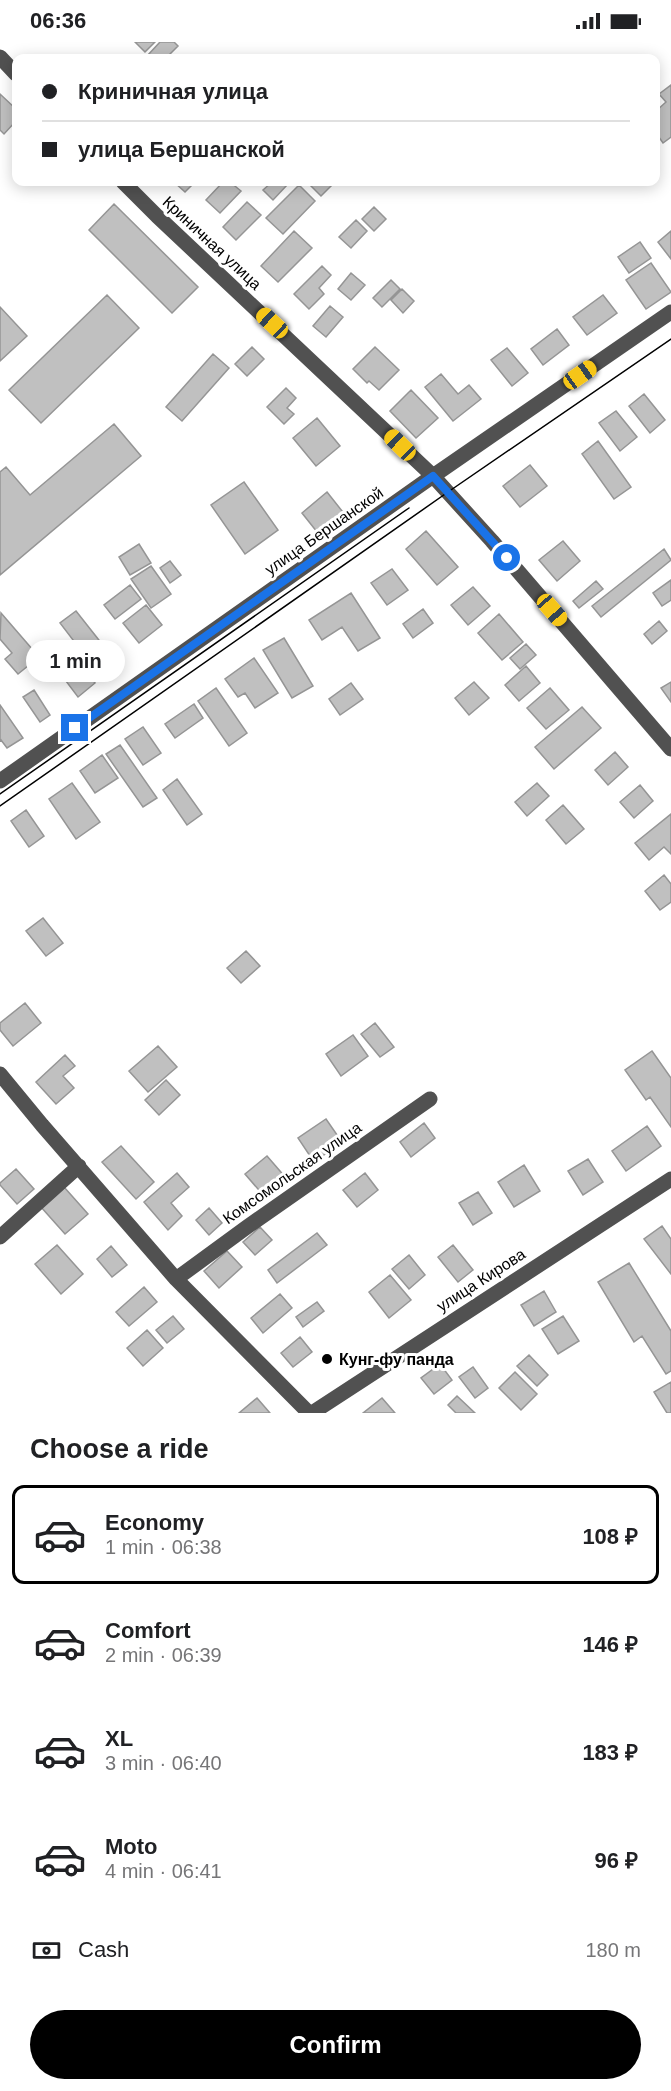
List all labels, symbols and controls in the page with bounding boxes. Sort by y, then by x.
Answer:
text: 06:36 [30,8,86,33]
text: Криничная улица [78,79,268,104]
text: улица Бершанской [78,137,285,162]
street label: Криничная улица [159,193,265,293]
car [253,304,291,342]
car [560,357,600,393]
car [381,426,419,464]
street label: улица Бершанской [262,484,386,578]
route start [493,544,520,571]
car [533,591,571,629]
callout: 1 min [26,641,124,683]
text: 1 min [49,650,102,672]
route end [61,714,88,741]
street label: Комсомольская улица [220,1119,364,1227]
street label: улица Кирова [434,1245,528,1315]
place label: Кунг-фу панда [339,1351,454,1368]
marker: Кунг-фу панда [320,1352,334,1366]
text: Choose a ride [30,1434,209,1464]
icon: car [33,1508,87,1562]
text: Economy [105,1510,204,1535]
text: 108 ₽ [582,1524,638,1549]
text: 1 min · 06:38 [105,1536,222,1558]
icon: car [33,1616,87,1670]
text: Comfort [105,1618,191,1643]
text: 146 ₽ [582,1632,638,1657]
text: 2 min · 06:39 [105,1644,222,1666]
icon: car [33,1724,87,1778]
text: XL [105,1726,133,1751]
text: 183 ₽ [582,1740,638,1765]
text: 3 min · 06:40 [105,1752,222,1774]
icon: car [33,1832,87,1886]
text: Moto [105,1834,158,1859]
text: 96 ₽ [595,1848,638,1873]
text: 4 min · 06:41 [105,1860,222,1882]
icon: cash [30,1934,63,1967]
text: Cash [78,1937,129,1962]
text: 180 m [585,1939,641,1961]
button: Confirm [30,2010,641,2079]

